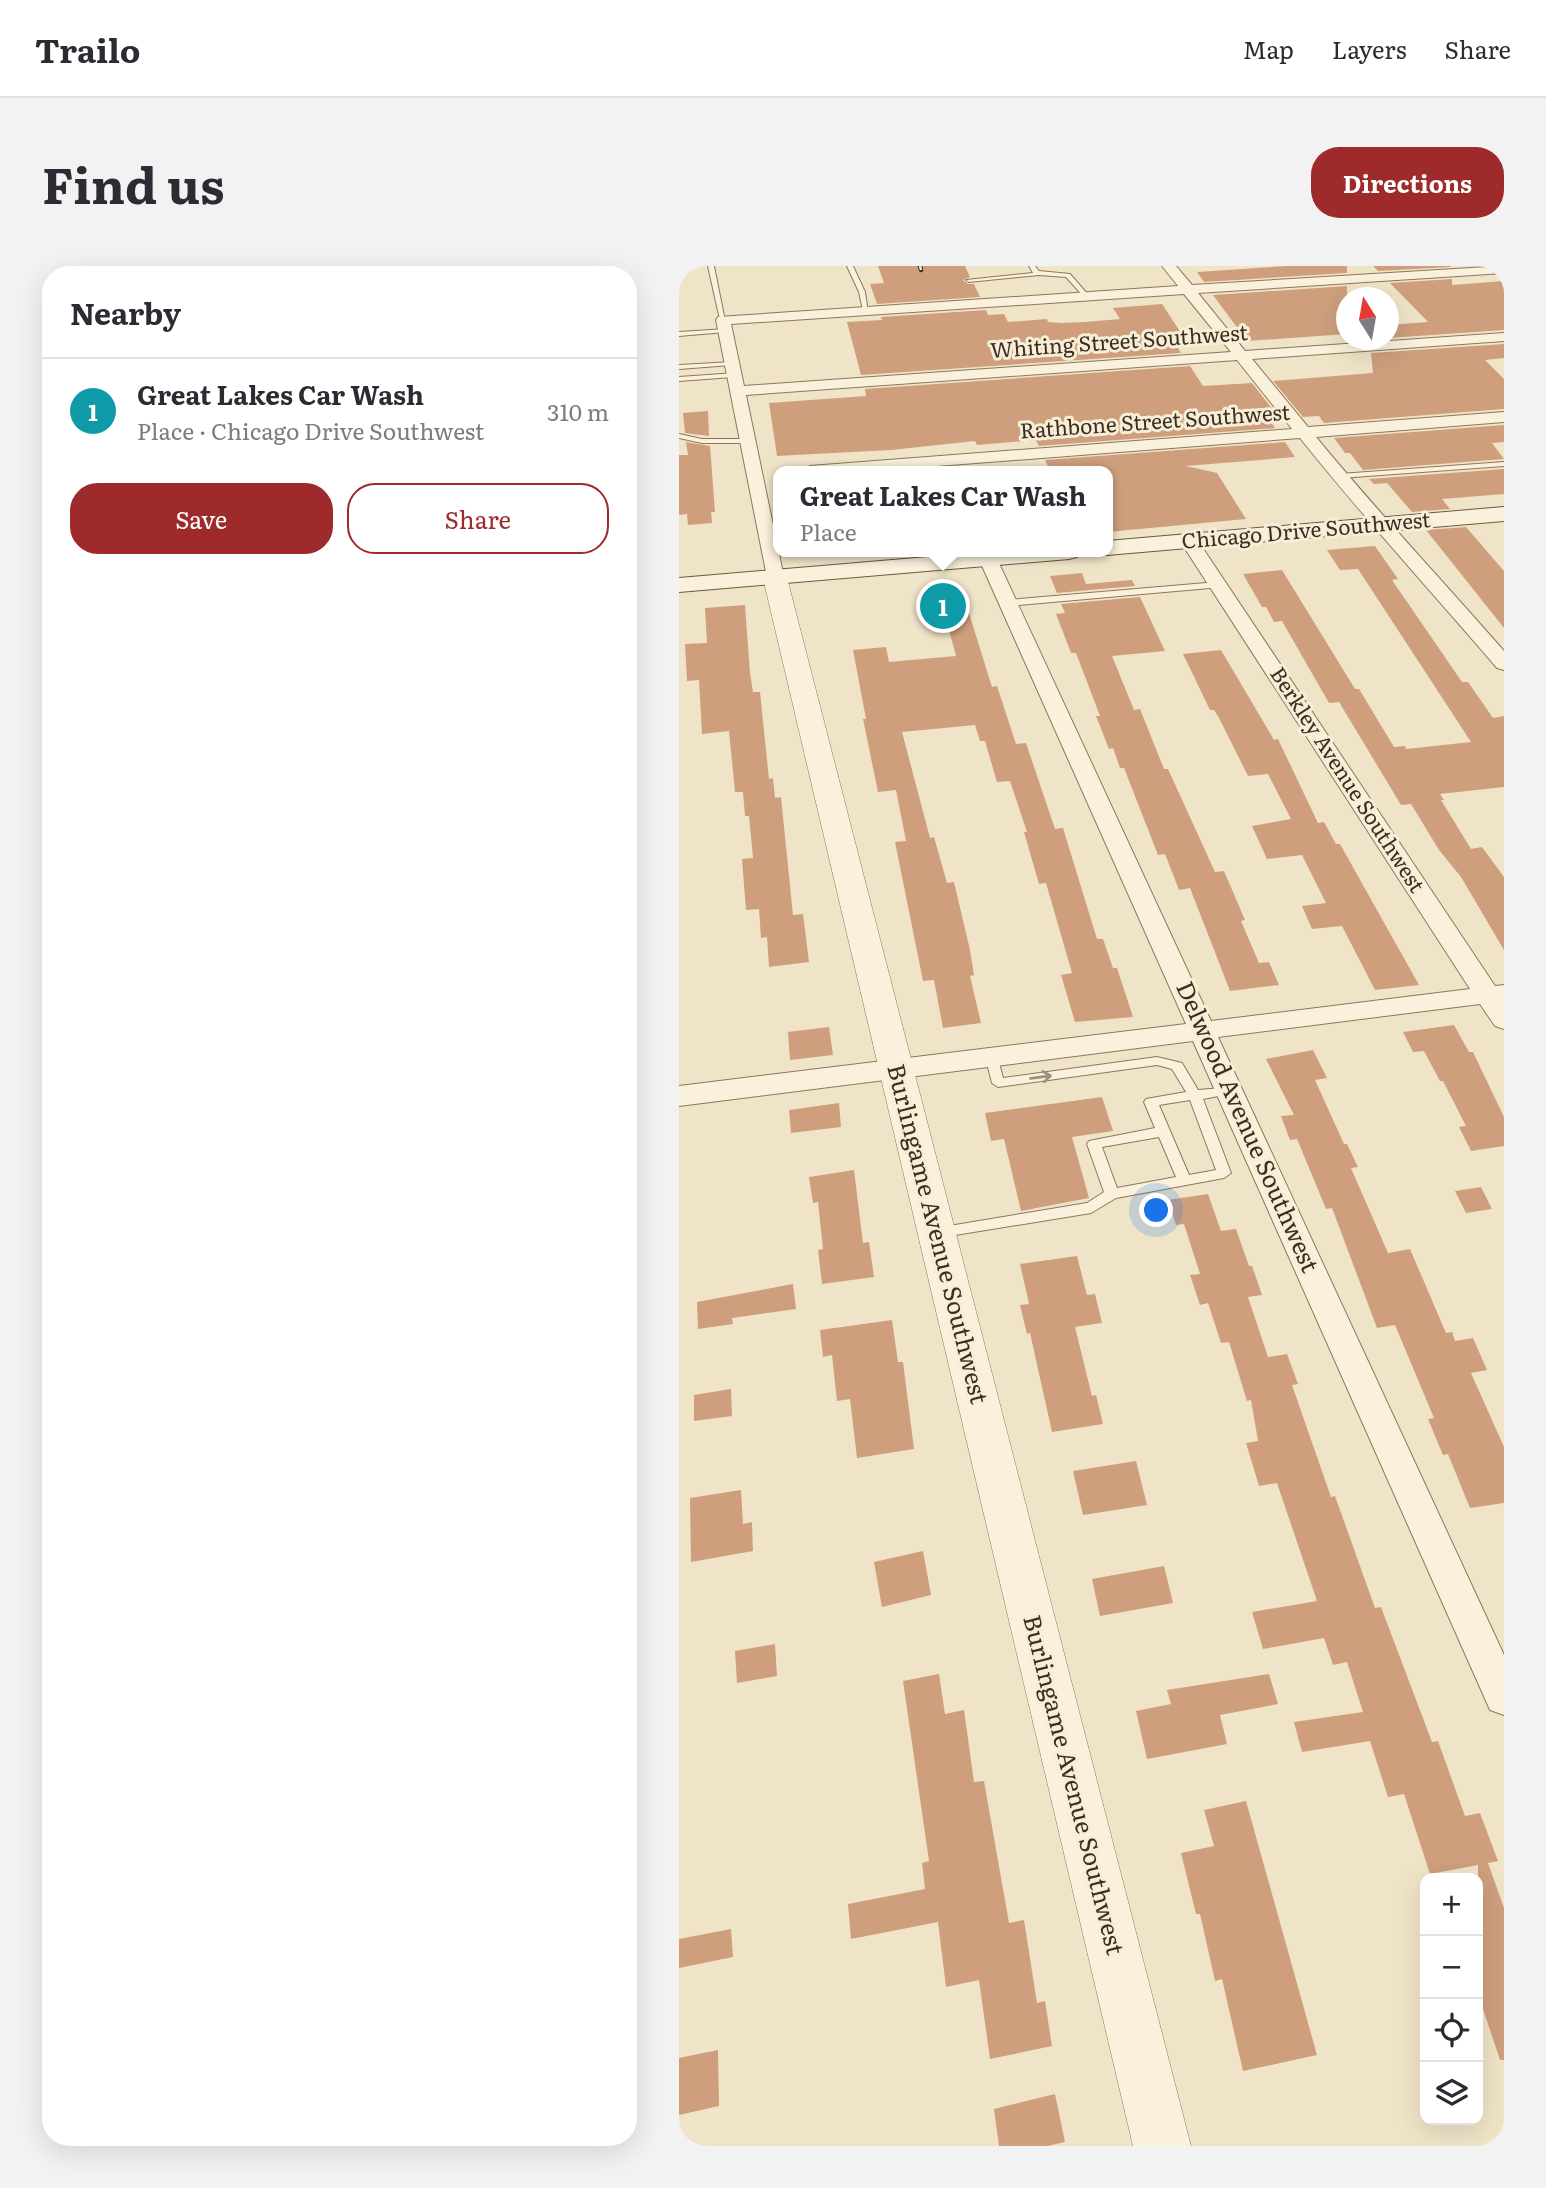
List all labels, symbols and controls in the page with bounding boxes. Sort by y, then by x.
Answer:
text: Trailo [35,24,140,73]
text: Map [1243,31,1294,66]
text: Layers [1332,31,1406,66]
text: Share [1444,31,1511,66]
text: Find us [42,146,225,219]
button: Directions [1311,147,1504,218]
north arrow [1336,287,1399,350]
text: Nearby [70,290,181,334]
street label: Whiting Street Southwest [989,315,1249,364]
text: Great Lakes Car Wash [137,374,424,413]
text: 1 [88,394,98,428]
text: 310 m [547,394,609,428]
street label: Rathbone Street Southwest [1019,395,1291,444]
text: Place · Chicago Drive Southwest [137,413,484,447]
popup [773,466,1113,557]
text: Great Lakes Car Wash [800,475,1086,514]
button: Save [70,483,333,554]
button: Share [347,483,609,554]
street label: Chicago Drive Southwest [1180,502,1432,555]
text: Place [800,514,857,548]
pin: 1 [920,580,966,632]
street label: Berkley Avenue Southwest [1264,660,1434,898]
street label: Delwood Avenue Southwest [1169,975,1330,1277]
street label: Burlingame Avenue Southwest [880,1060,999,1407]
one-way arrow [1029,1070,1052,1083]
your location [1139,1193,1173,1227]
street label: Burlingame Avenue Southwest [1016,1611,1135,1958]
map controls [1420,1873,1483,2125]
button: + [1420,1873,1483,1936]
button: − [1420,1936,1483,1999]
button: locate [1420,1999,1483,2062]
button: layers [1420,2062,1483,2125]

